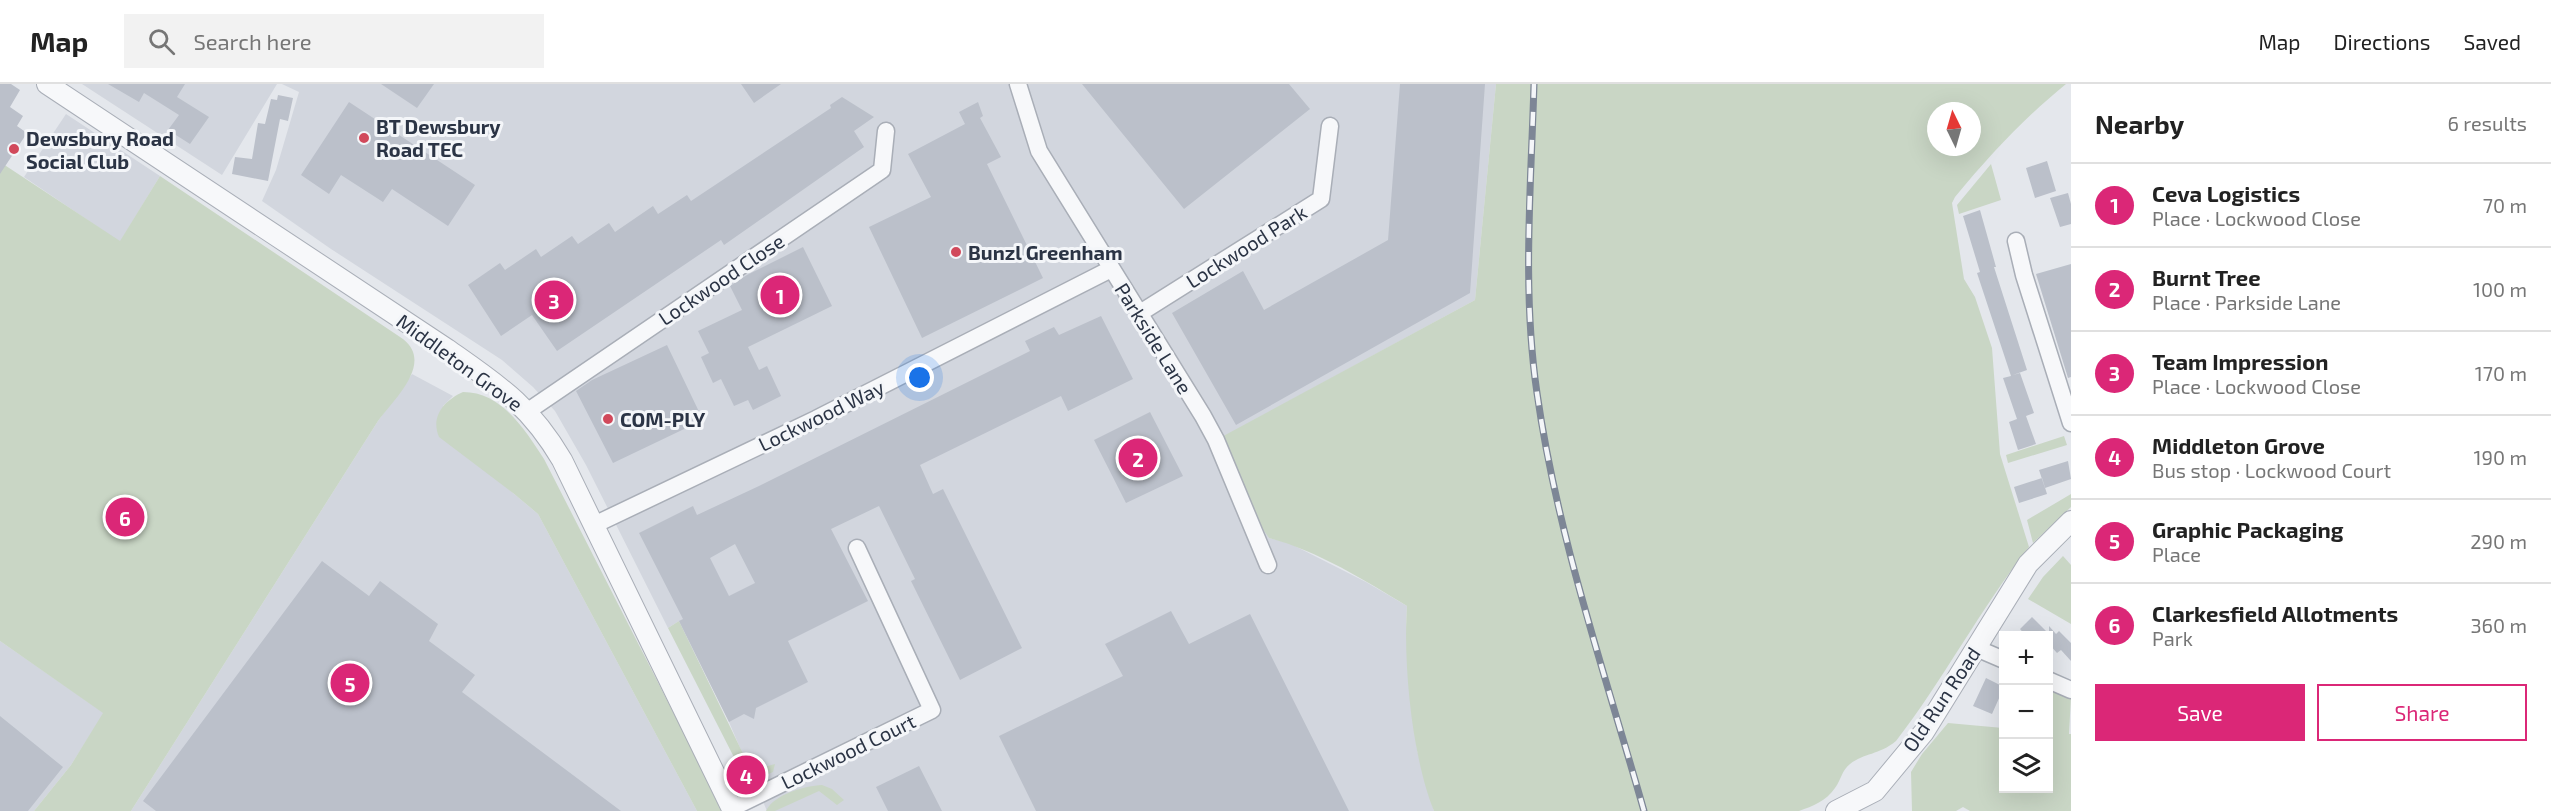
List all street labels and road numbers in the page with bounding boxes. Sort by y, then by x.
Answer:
street label: Lockwood Park [1181,199,1311,293]
street label: Lockwood Close [654,228,788,330]
street label: Parkside Lane [1110,278,1198,398]
street label: Middleton Grove [392,308,528,416]
street label: Lockwood Way [754,374,888,456]
street label: Old Run Road [1897,642,1985,756]
street label: Lockwood Court [777,708,919,794]

